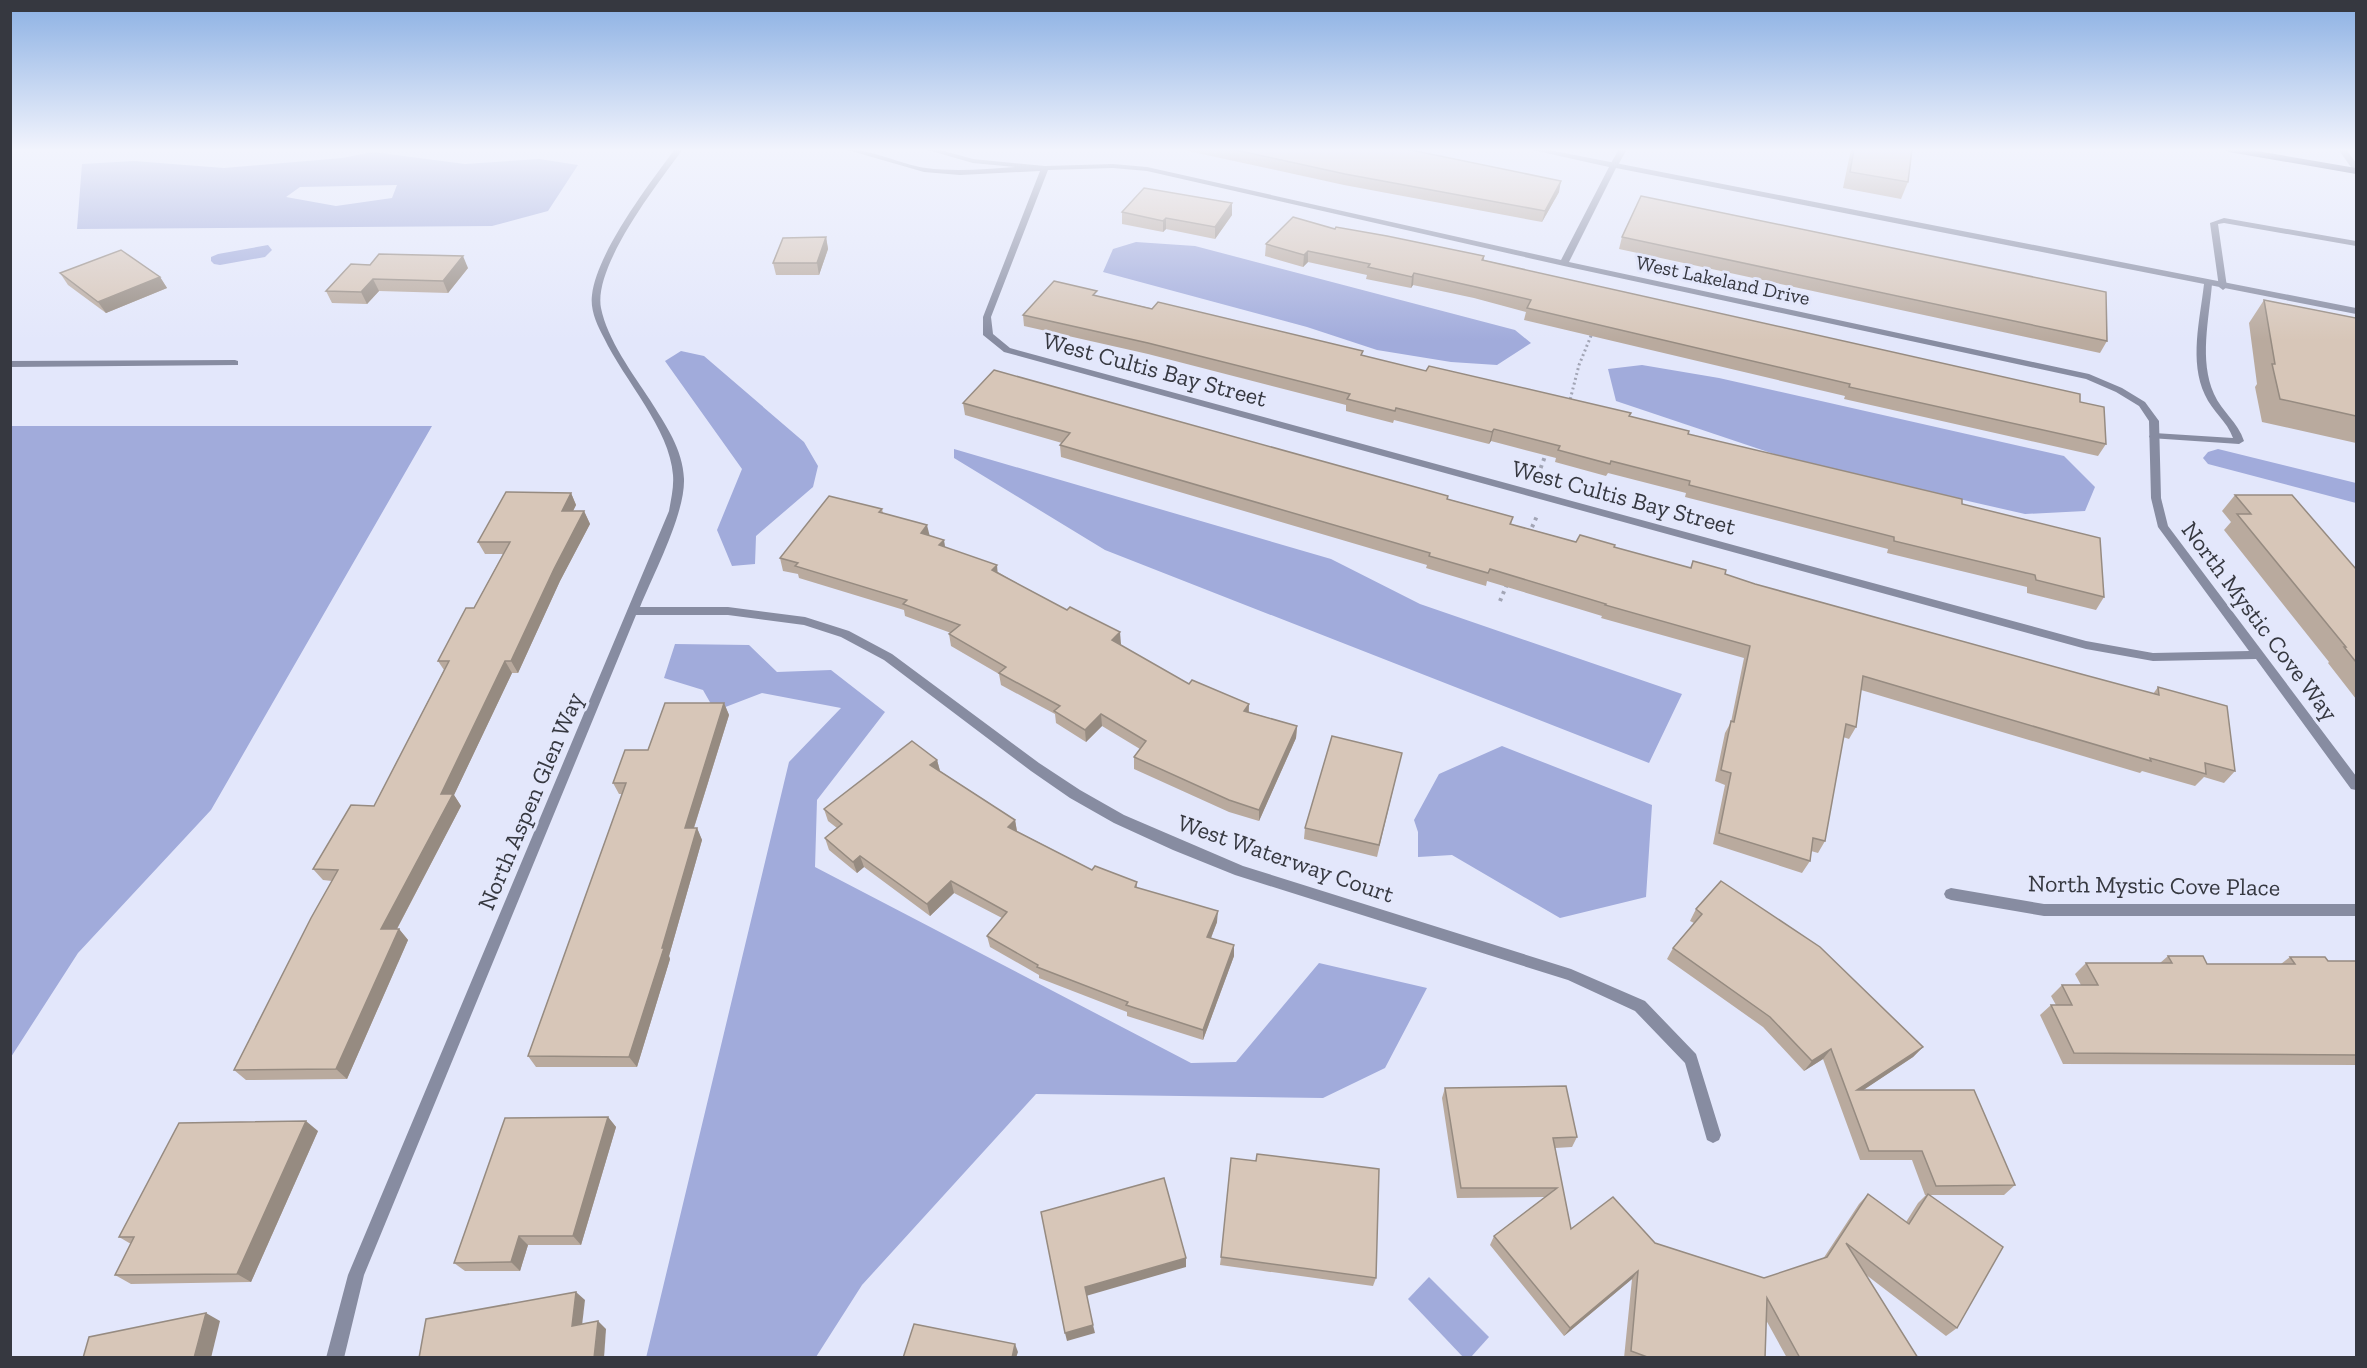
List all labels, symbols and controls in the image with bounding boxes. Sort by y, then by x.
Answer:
street label: West Lakeland Drive [1634,250,1812,310]
street label: West Cultis Bay Street [1040,325,1270,413]
street label: West Cultis Bay Street [1509,453,1739,541]
street label: North Mystic Cove Way [2176,516,2345,727]
street label: North Aspen Glen Way [471,687,589,914]
street label: West Waterway Court [1174,807,1398,909]
street label: North Mystic Cove Place [2028,868,2280,902]

